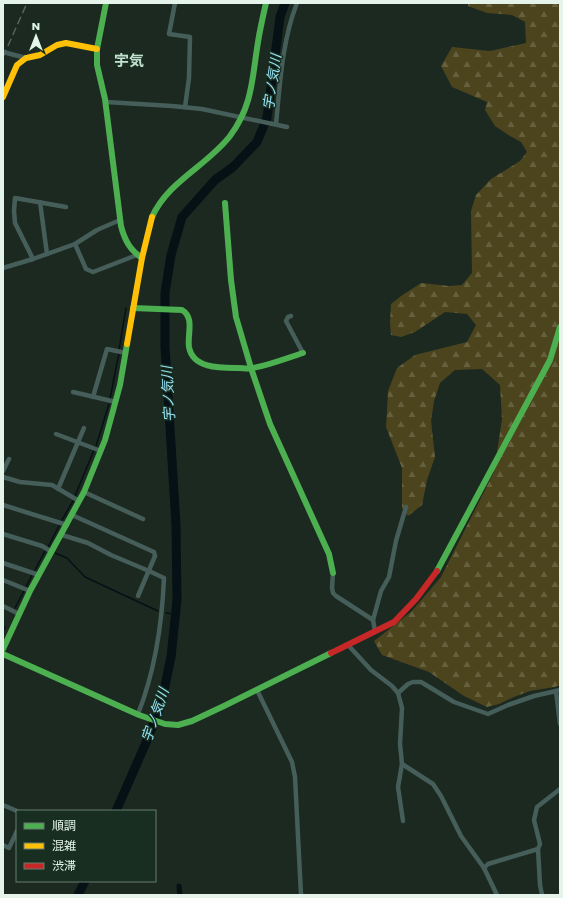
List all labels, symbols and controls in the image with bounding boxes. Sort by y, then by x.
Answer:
north arrow [16,16,56,56]
text: N [32,18,40,34]
district label: 宇気 [114,50,144,71]
water label: 宇ノ気川 [258,51,286,111]
water label: 宇ノ気川 [156,364,179,422]
water label: 宇ノ気川 [136,683,174,745]
legend [16,810,156,882]
text: 順調 [52,817,76,834]
text: 混雑 [52,837,76,854]
text: 渋滞 [52,857,76,874]

